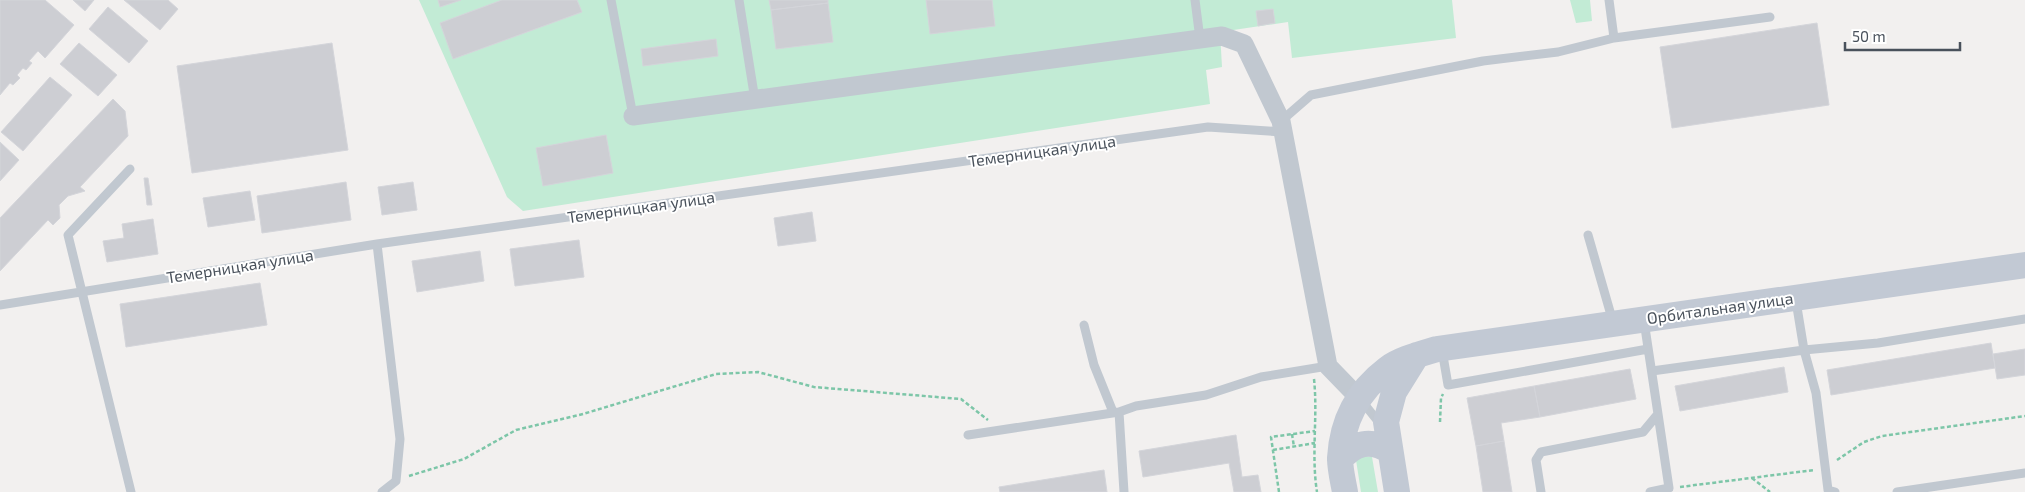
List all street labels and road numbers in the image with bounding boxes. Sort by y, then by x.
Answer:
street label: Темерницкая улица [967,131,1117,171]
street label: Темерницкая улица [566,187,716,227]
street label: Темерницкая улица [165,244,315,288]
street label: Орбитальная улица [1646,288,1794,328]

